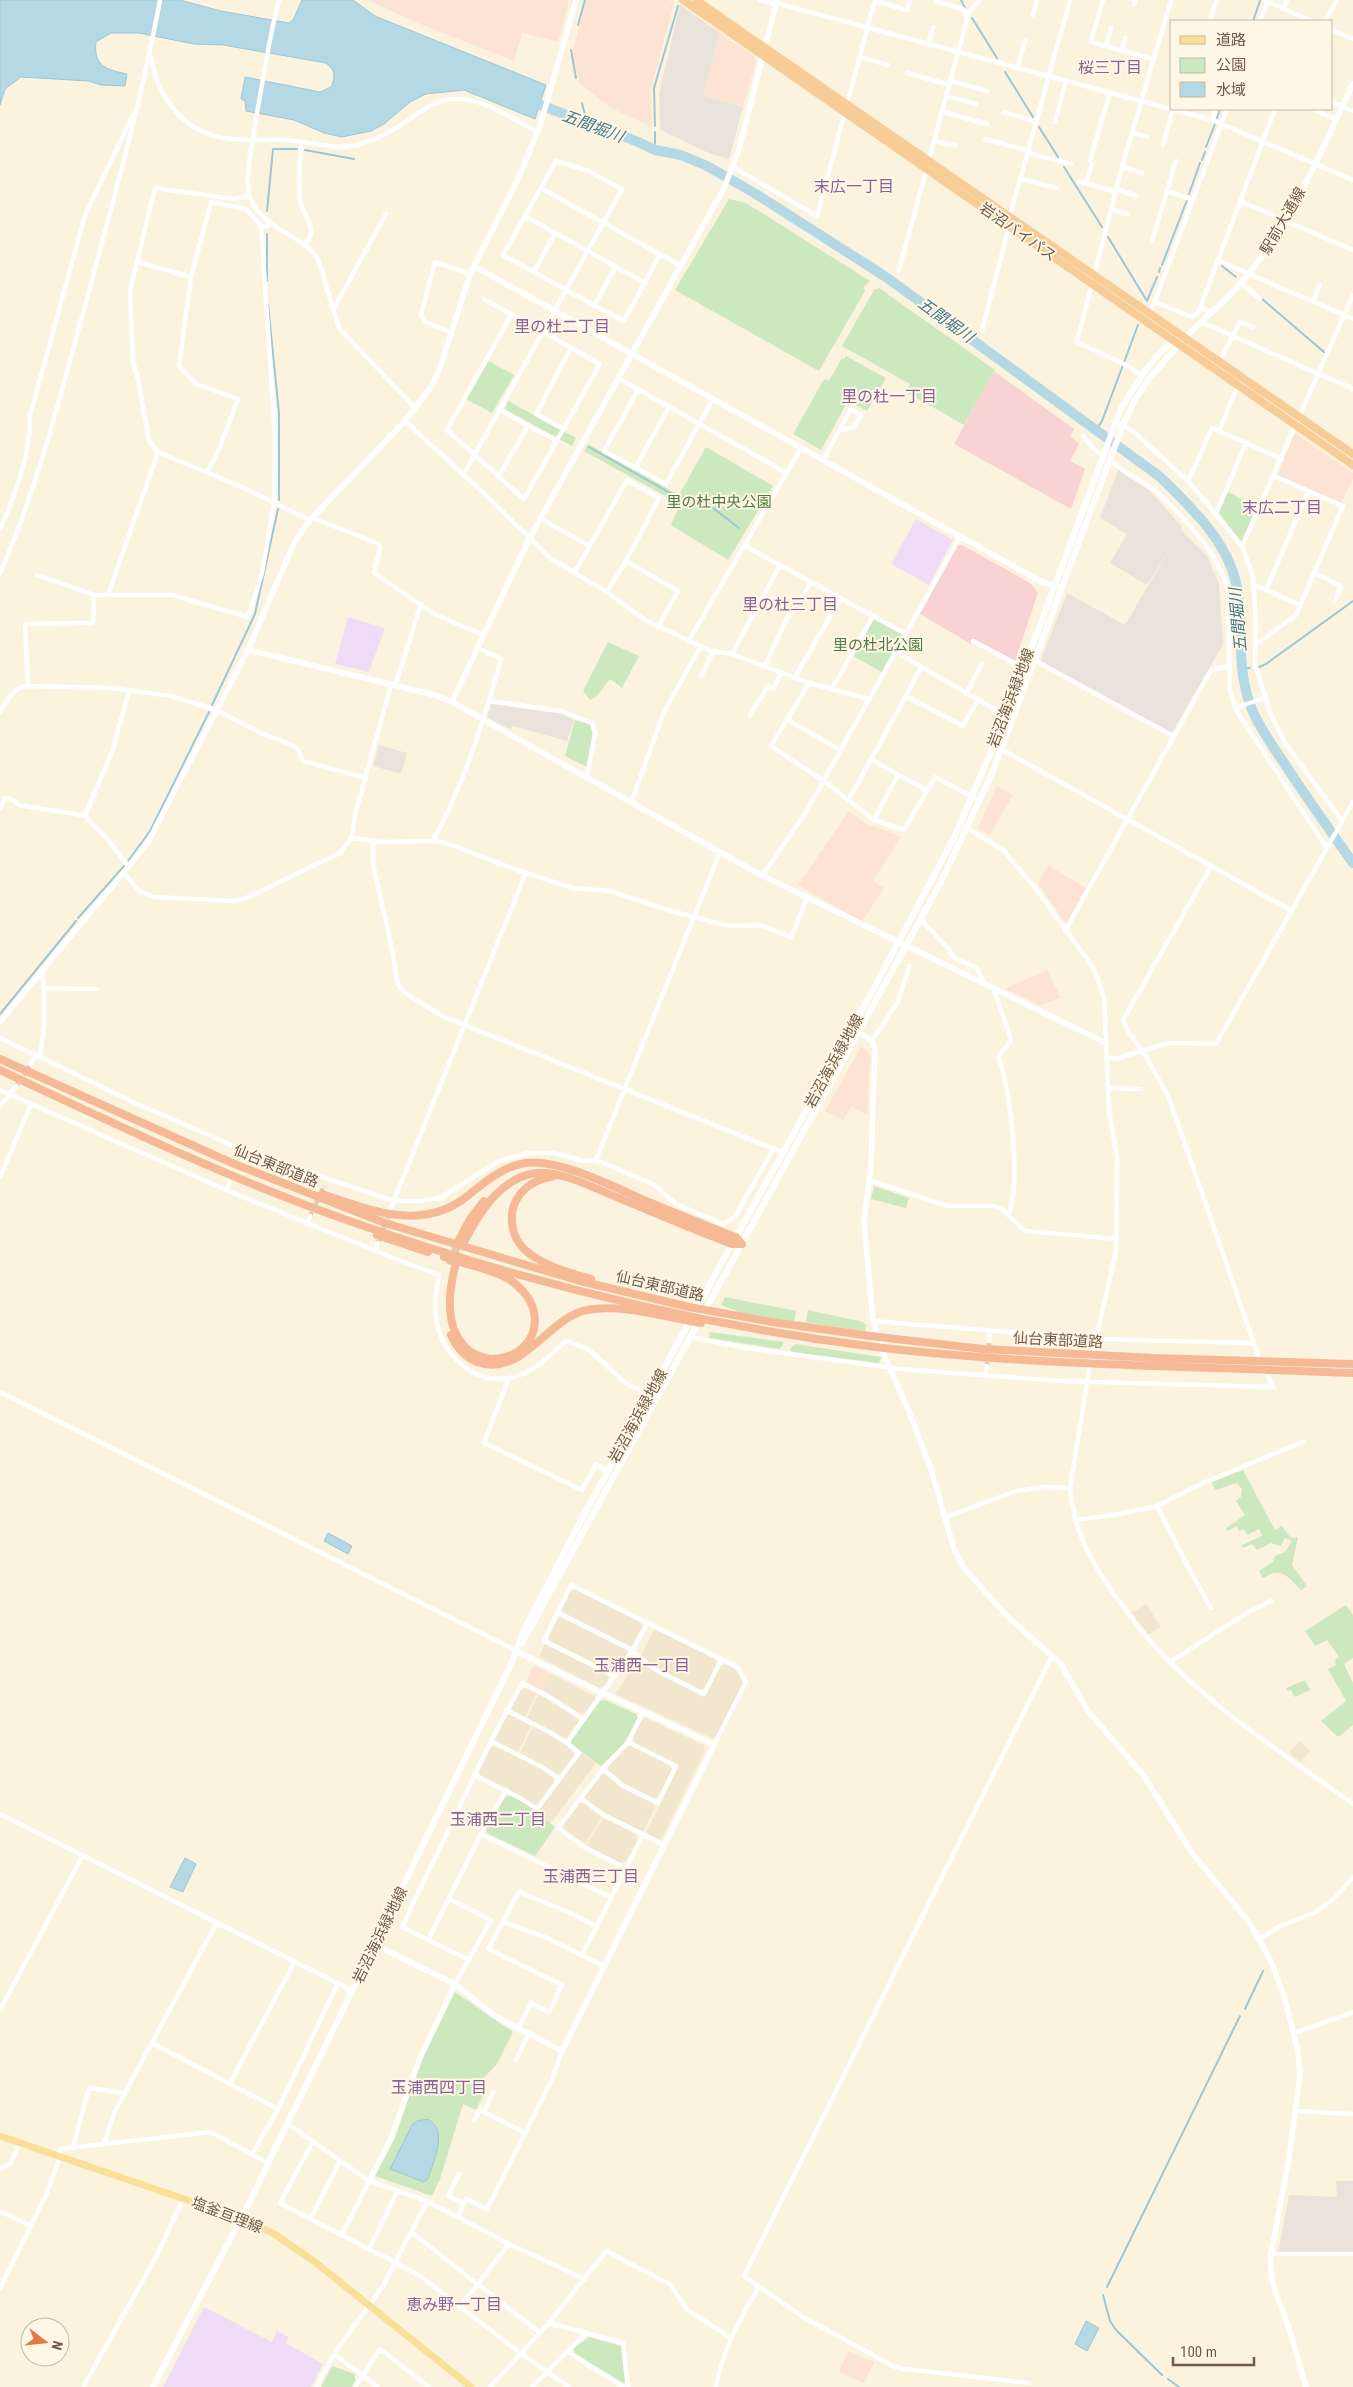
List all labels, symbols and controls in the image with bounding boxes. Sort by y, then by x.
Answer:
legend [1170,20,1333,110]
text: 道路 [1216,31,1246,49]
text: 公園 [1216,56,1246,74]
district label: 桜三丁目 [1078,58,1142,77]
text: 水域 [1216,81,1246,99]
water label: 五間堀川 [560,106,628,147]
district label: 末広一丁目 [814,177,894,196]
street label: 駅前大通線 [1256,184,1310,258]
street label: 岩沼バイパス [976,199,1060,265]
water label: 五間堀川 [915,294,979,348]
district label: 里の杜二丁目 [514,317,610,336]
district label: 里の杜一丁目 [841,387,937,406]
park label: 里の杜中央公園 [666,493,772,511]
district label: 末広二丁目 [1242,498,1322,517]
water label: 五間堀川 [1226,585,1250,653]
district label: 里の杜三丁目 [742,595,838,614]
park label: 里の杜北公園 [833,636,923,654]
street label: 岩沼海浜緑地線 [984,646,1038,750]
street label: 岩沼海浜緑地線 [801,1011,867,1111]
street label: 仙台東部道路 [231,1141,321,1191]
street label: 仙台東部道路 [614,1267,706,1305]
street label: 仙台東部道路 [1013,1329,1103,1351]
street label: 岩沼海浜緑地線 [605,1366,671,1466]
district label: 玉浦西一丁目 [594,1656,690,1675]
district label: 玉浦西二丁目 [450,1810,546,1829]
district label: 玉浦西三丁目 [543,1867,639,1886]
street label: 岩沼海浜緑地線 [349,1884,411,1986]
district label: 玉浦西四丁目 [391,2078,487,2097]
street label: 塩釜亘理線 [189,2193,265,2237]
district label: 恵み野一丁目 [406,2295,502,2314]
north arrow [20,2317,70,2367]
scale bar [1173,2334,1254,2366]
text: N [49,2339,66,2352]
text: 100 m [1180,2343,1217,2361]

